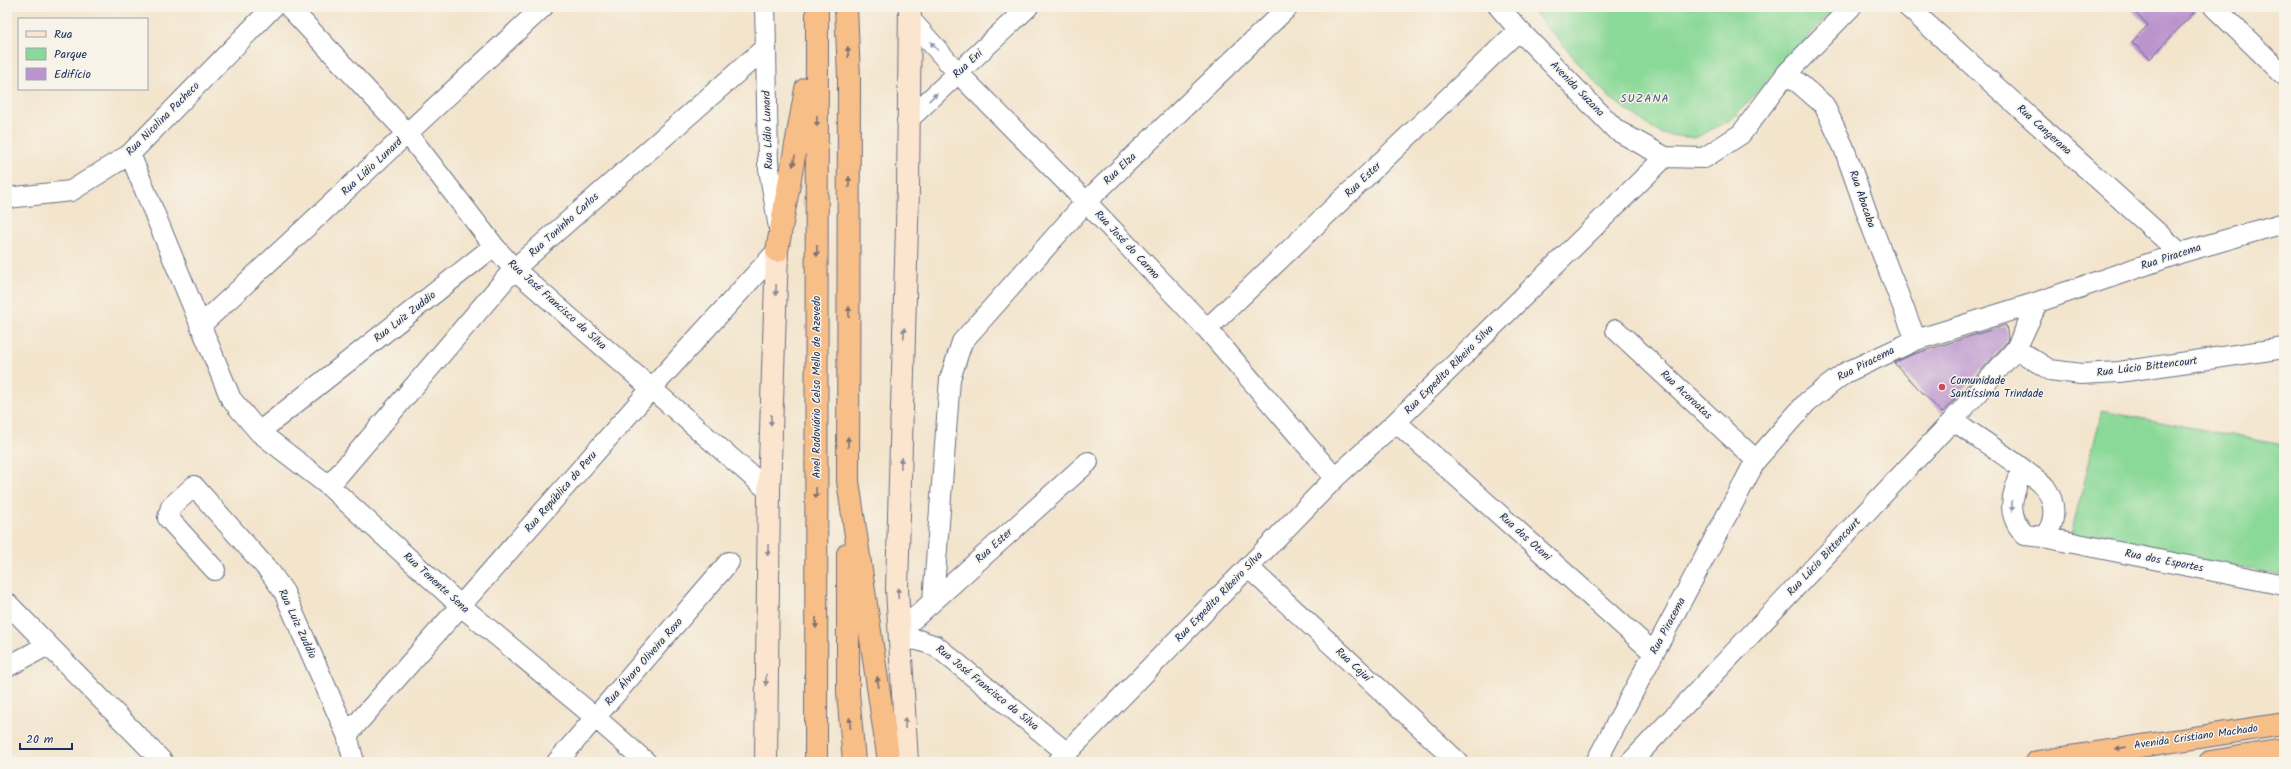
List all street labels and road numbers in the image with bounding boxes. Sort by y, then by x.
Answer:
street label: Rua Eni [949,45,988,83]
street label: Avenida Suzana [1546,57,1608,121]
street label: Rua Nicolina Pacheco [122,78,204,160]
street label: Rua Lídio Lunard [758,90,778,170]
street label: Rua Cangerana [2012,100,2076,160]
street label: Rua Lídio Lunard [337,133,407,200]
street label: Rua Elza [1099,148,1141,190]
street label: Rua Ester [1340,157,1387,202]
street label: Rua Abacaba [1844,168,1880,230]
street label: Rua Toninho Carlos [525,188,604,262]
street label: Rua José do Carmo [1090,206,1164,284]
street label: Rua Piracema [2139,239,2203,275]
street label: Rua José Francisco da Silva [503,255,611,355]
street label: Rua Luiz Zuddio [370,287,440,347]
street label: Anel Rodoviário Celso Mello de Azevedo [808,296,826,478]
street label: Rua Expedito Ribeiro Silva [1400,321,1498,419]
street label: Rua Piracema [1834,342,1898,386]
street label: Rua Lúcio Bittencourt [2096,352,2199,382]
street label: Rua Acoroatas [1656,366,1716,424]
street label: Rua República do Peru [520,447,602,537]
street label: Rua dos Otoni [1495,508,1556,566]
street label: Rua Lúcio Bittencourt [1783,513,1866,600]
street label: Rua Ester [971,523,1018,568]
street label: Rua dos Esportes [2123,545,2205,578]
street label: Rua Expedito Ribeiro Silva [1171,547,1267,647]
street label: Rua Tenente Sena [399,548,473,618]
street label: Rua Luiz Zuddio [273,586,321,662]
street label: Rua Piracema [1645,594,1691,658]
street label: Rua Álvaro Oliveira Roxo [600,614,688,710]
street label: Rua José Francisco da Silva [932,641,1042,735]
street label: Rua Cajuí [1331,643,1377,688]
street label: Avenida Cristiano Machado [2133,719,2259,755]

